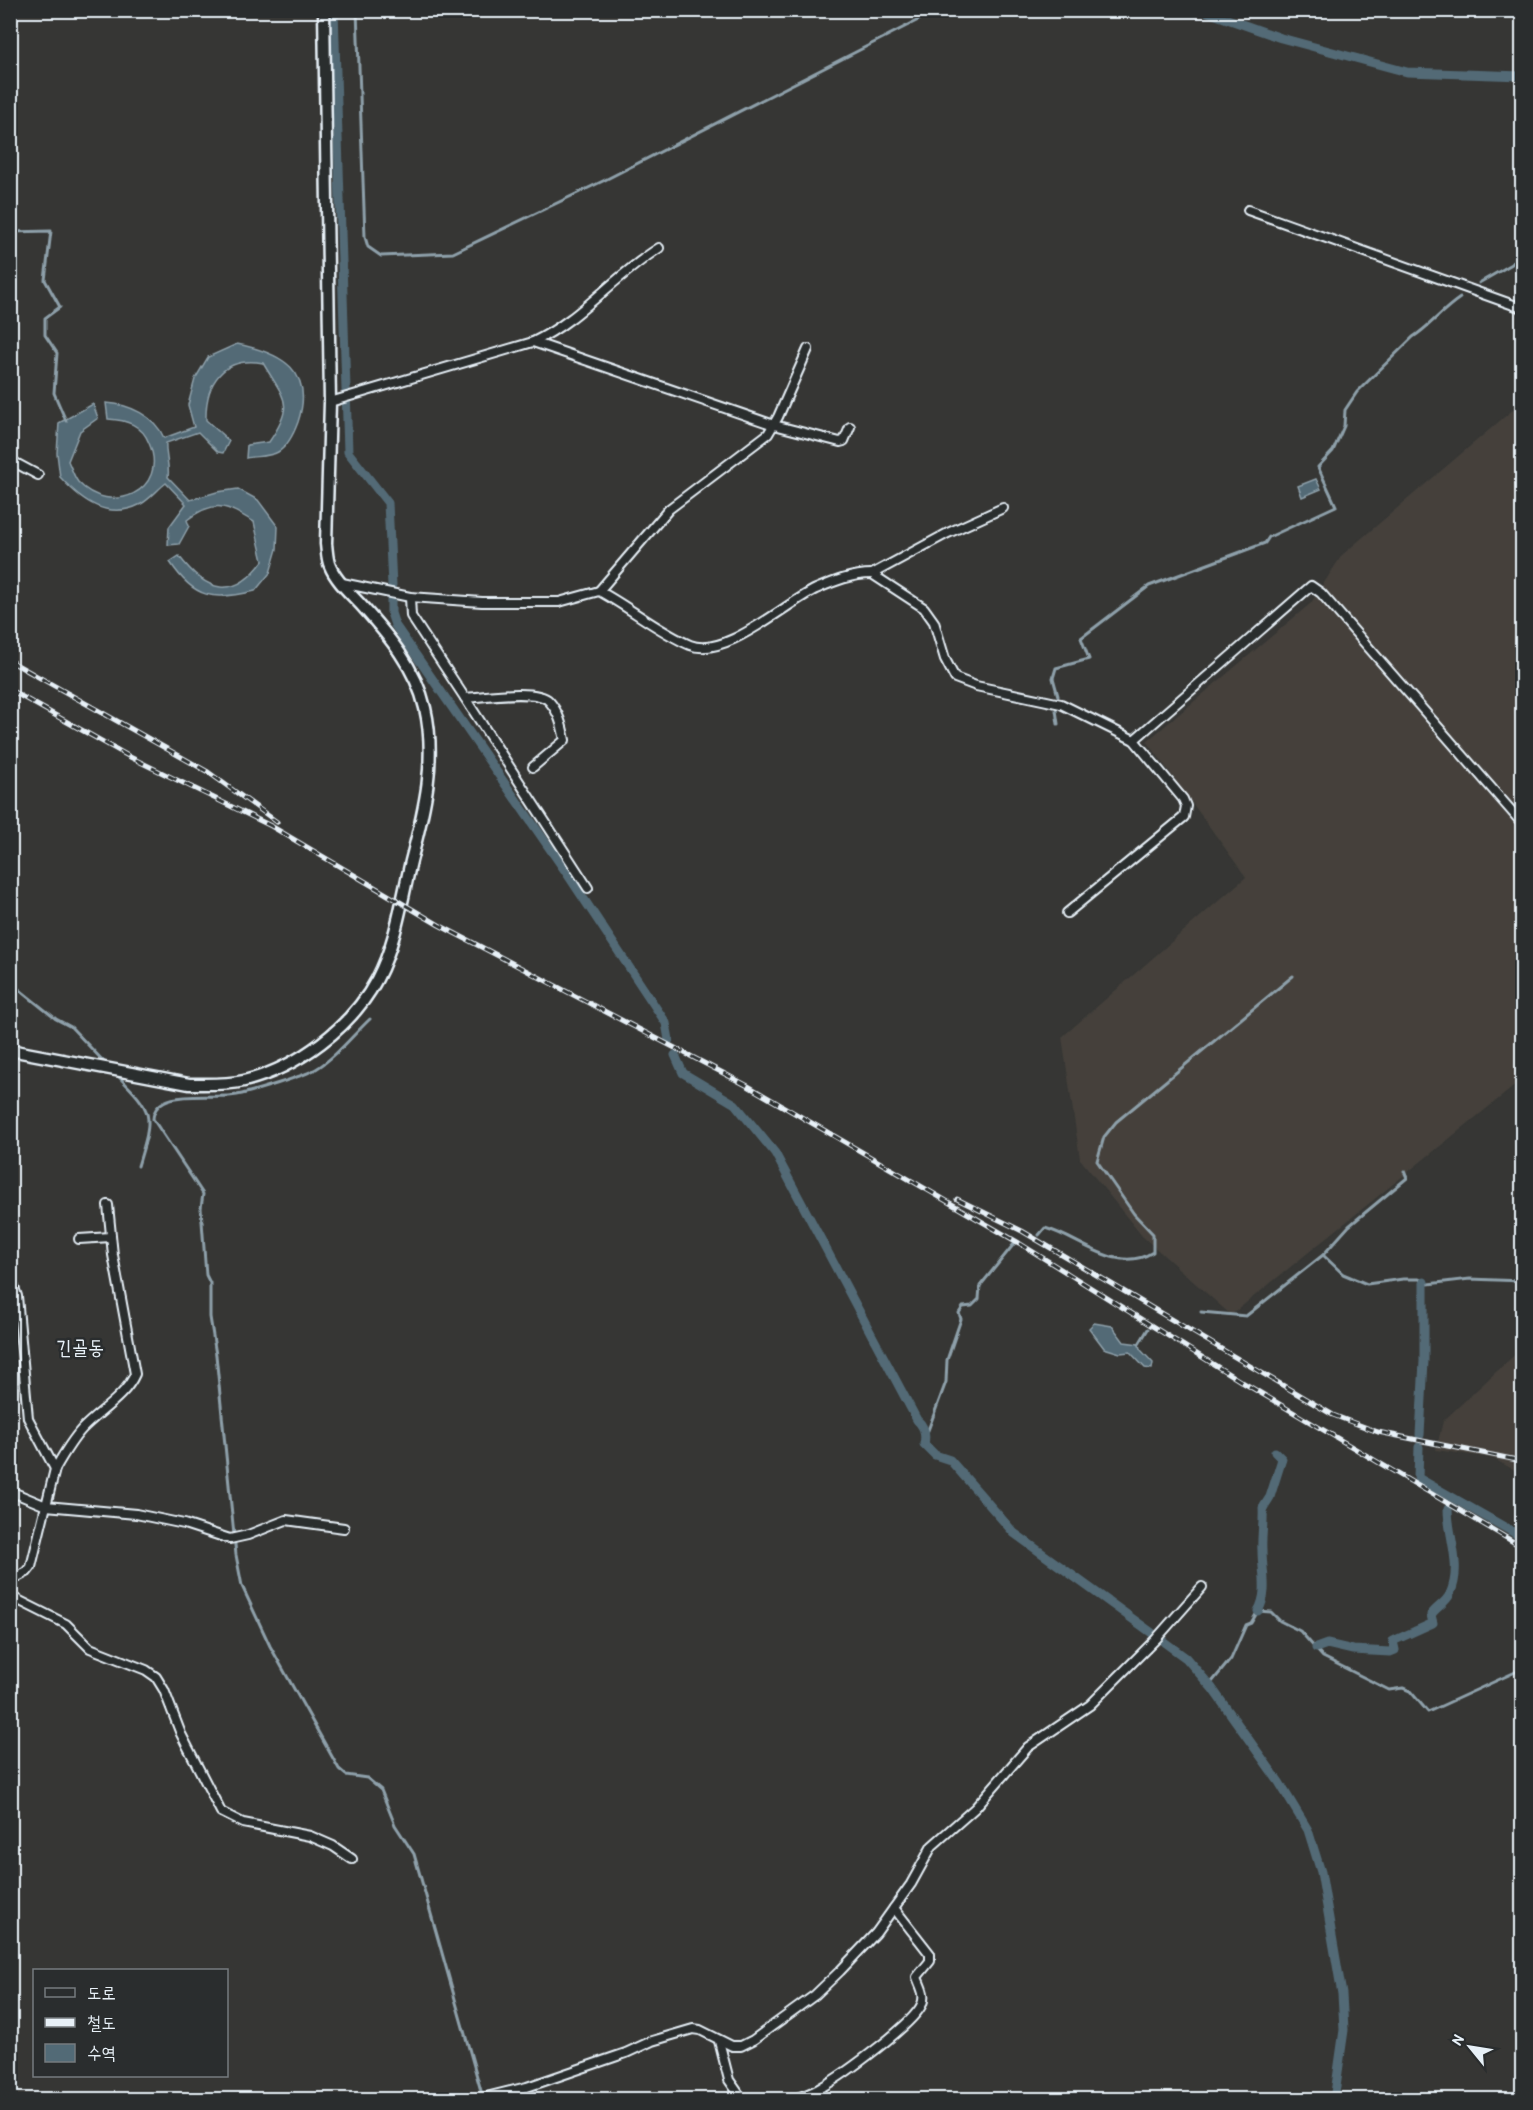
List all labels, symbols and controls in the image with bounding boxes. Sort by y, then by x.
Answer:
district label: 긴골동 [56,1333,104,1360]
legend [33,1969,228,2077]
text: 도로 [87,1980,116,2005]
text: 철도 [87,2010,116,2035]
north arrow [1440,2017,1500,2077]
text: N [1445,2030,1469,2049]
text: 수역 [87,2040,116,2065]

